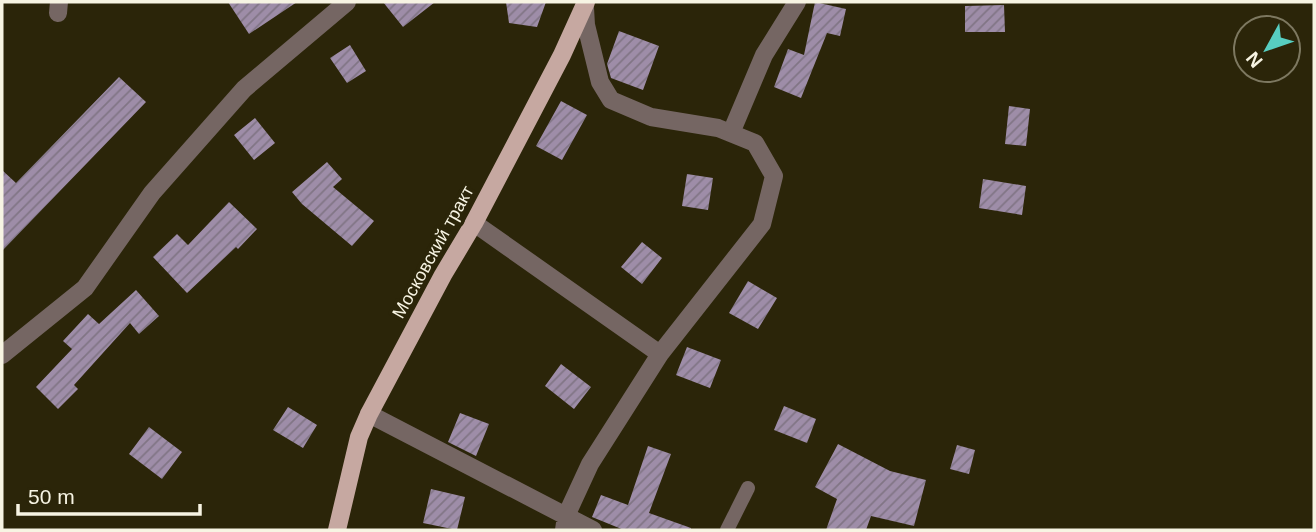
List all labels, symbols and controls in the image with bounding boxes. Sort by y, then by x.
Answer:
north arrow [1232,14,1302,84]
text: N [1242,48,1267,72]
street label: Московский тракт [388,182,478,322]
scale bar [18,472,200,516]
text: 50 m [28,485,75,508]

